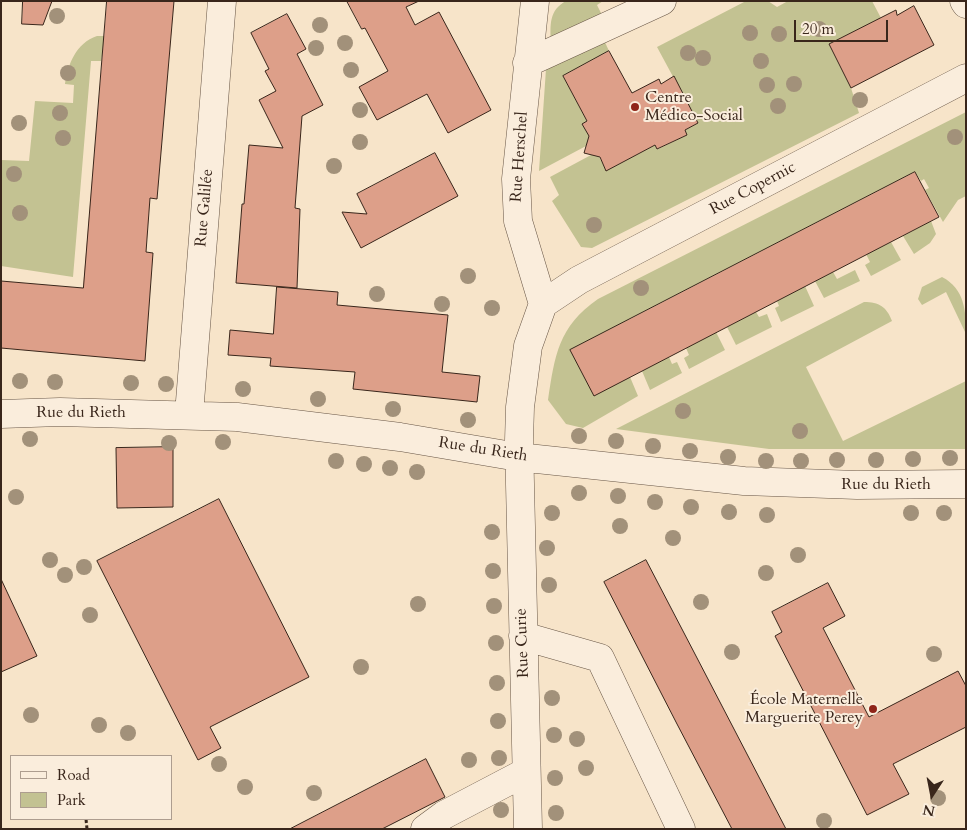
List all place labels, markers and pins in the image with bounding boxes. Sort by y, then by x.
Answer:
place label: Centre Médico-Social [645,88,743,126]
marker: Centre Médico-Social [629,101,641,113]
place label: École Maternelle Marguerite Perey [745,690,863,728]
marker: École Maternelle Marguerite Perey [867,703,879,715]

